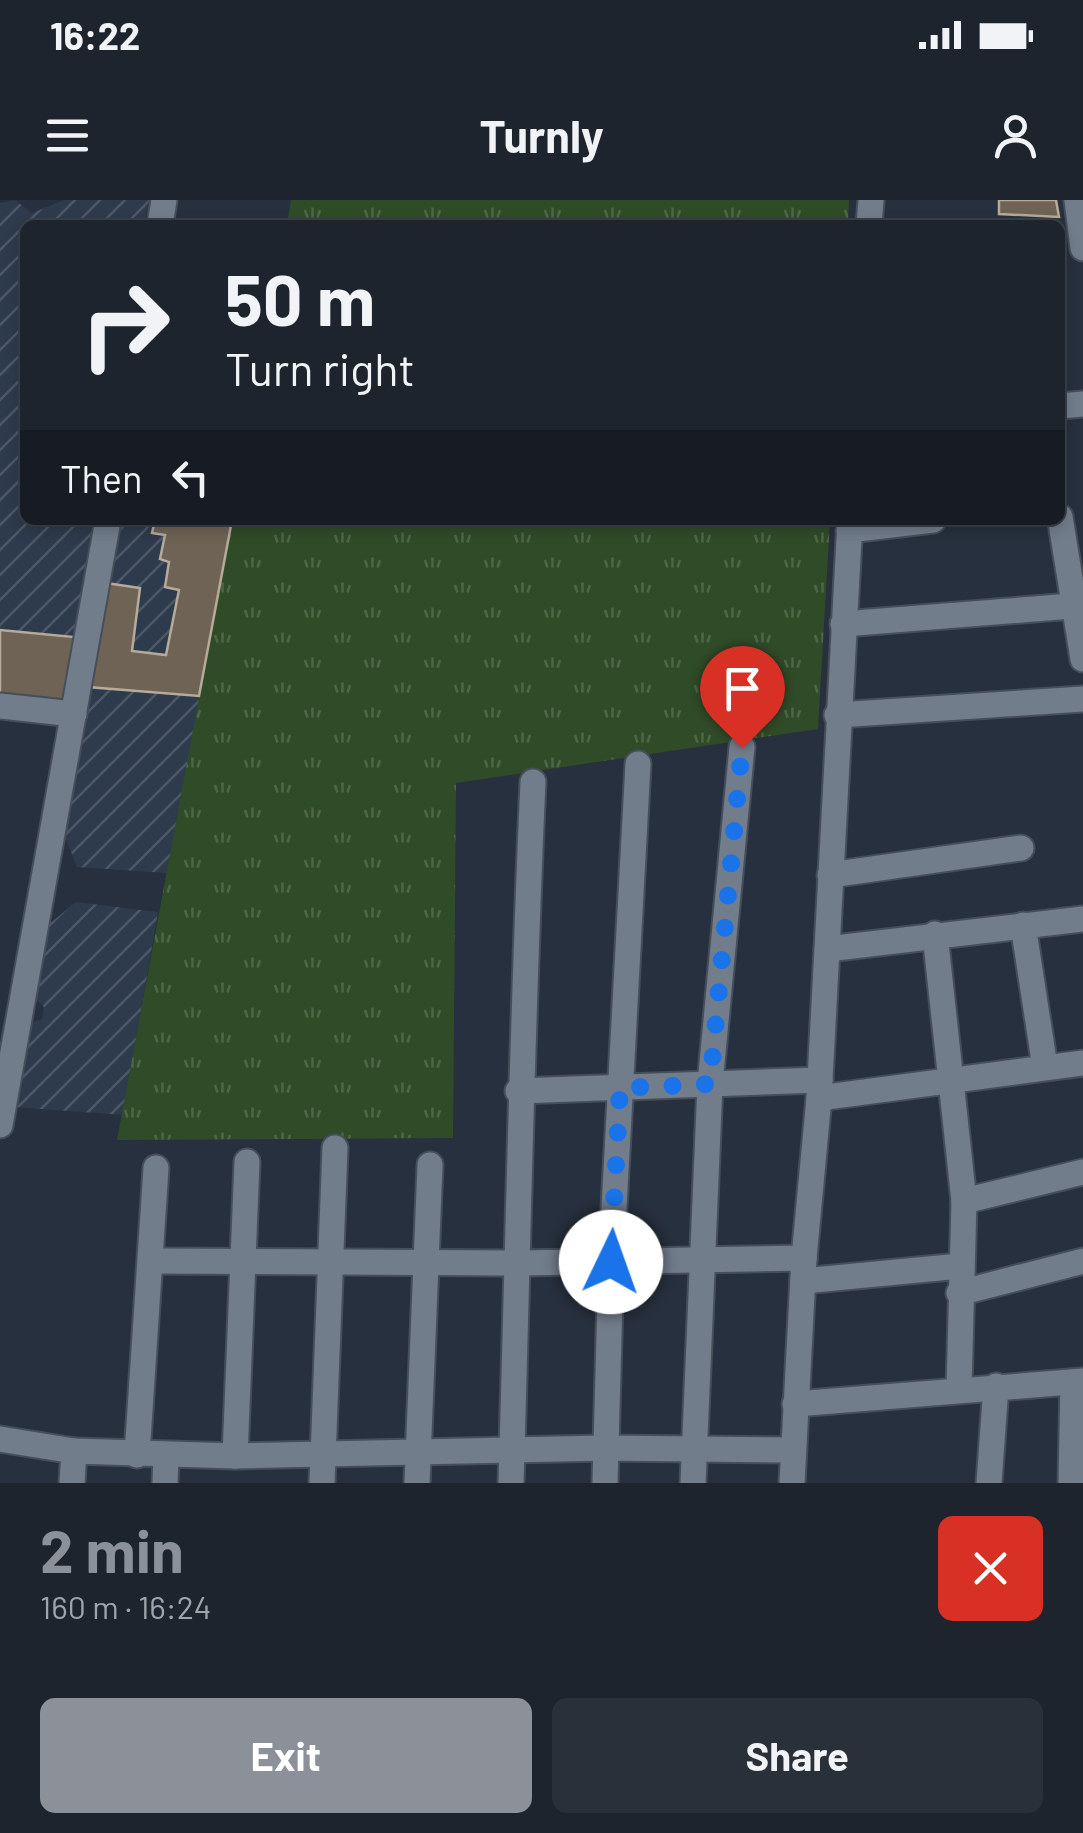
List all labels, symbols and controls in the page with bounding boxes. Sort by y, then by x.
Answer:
text: 16:22 [50,12,140,58]
icon: menu [40,108,95,163]
text: Turnly [479,108,604,162]
icon: person [988,108,1043,163]
text: 50 m [225,256,375,340]
icon: right [60,260,190,390]
text: Turn right [225,341,415,395]
icon: left [163,450,218,505]
text: Then [60,455,143,501]
pin [700,646,785,749]
icon: arrive [715,661,770,716]
position arrow [559,1210,663,1314]
text: 2 min [40,1513,184,1585]
button: close [938,1516,1043,1621]
text: 160 m · 16:24 [40,1587,211,1625]
button: Exit [40,1698,532,1813]
button: Share [552,1698,1043,1813]

